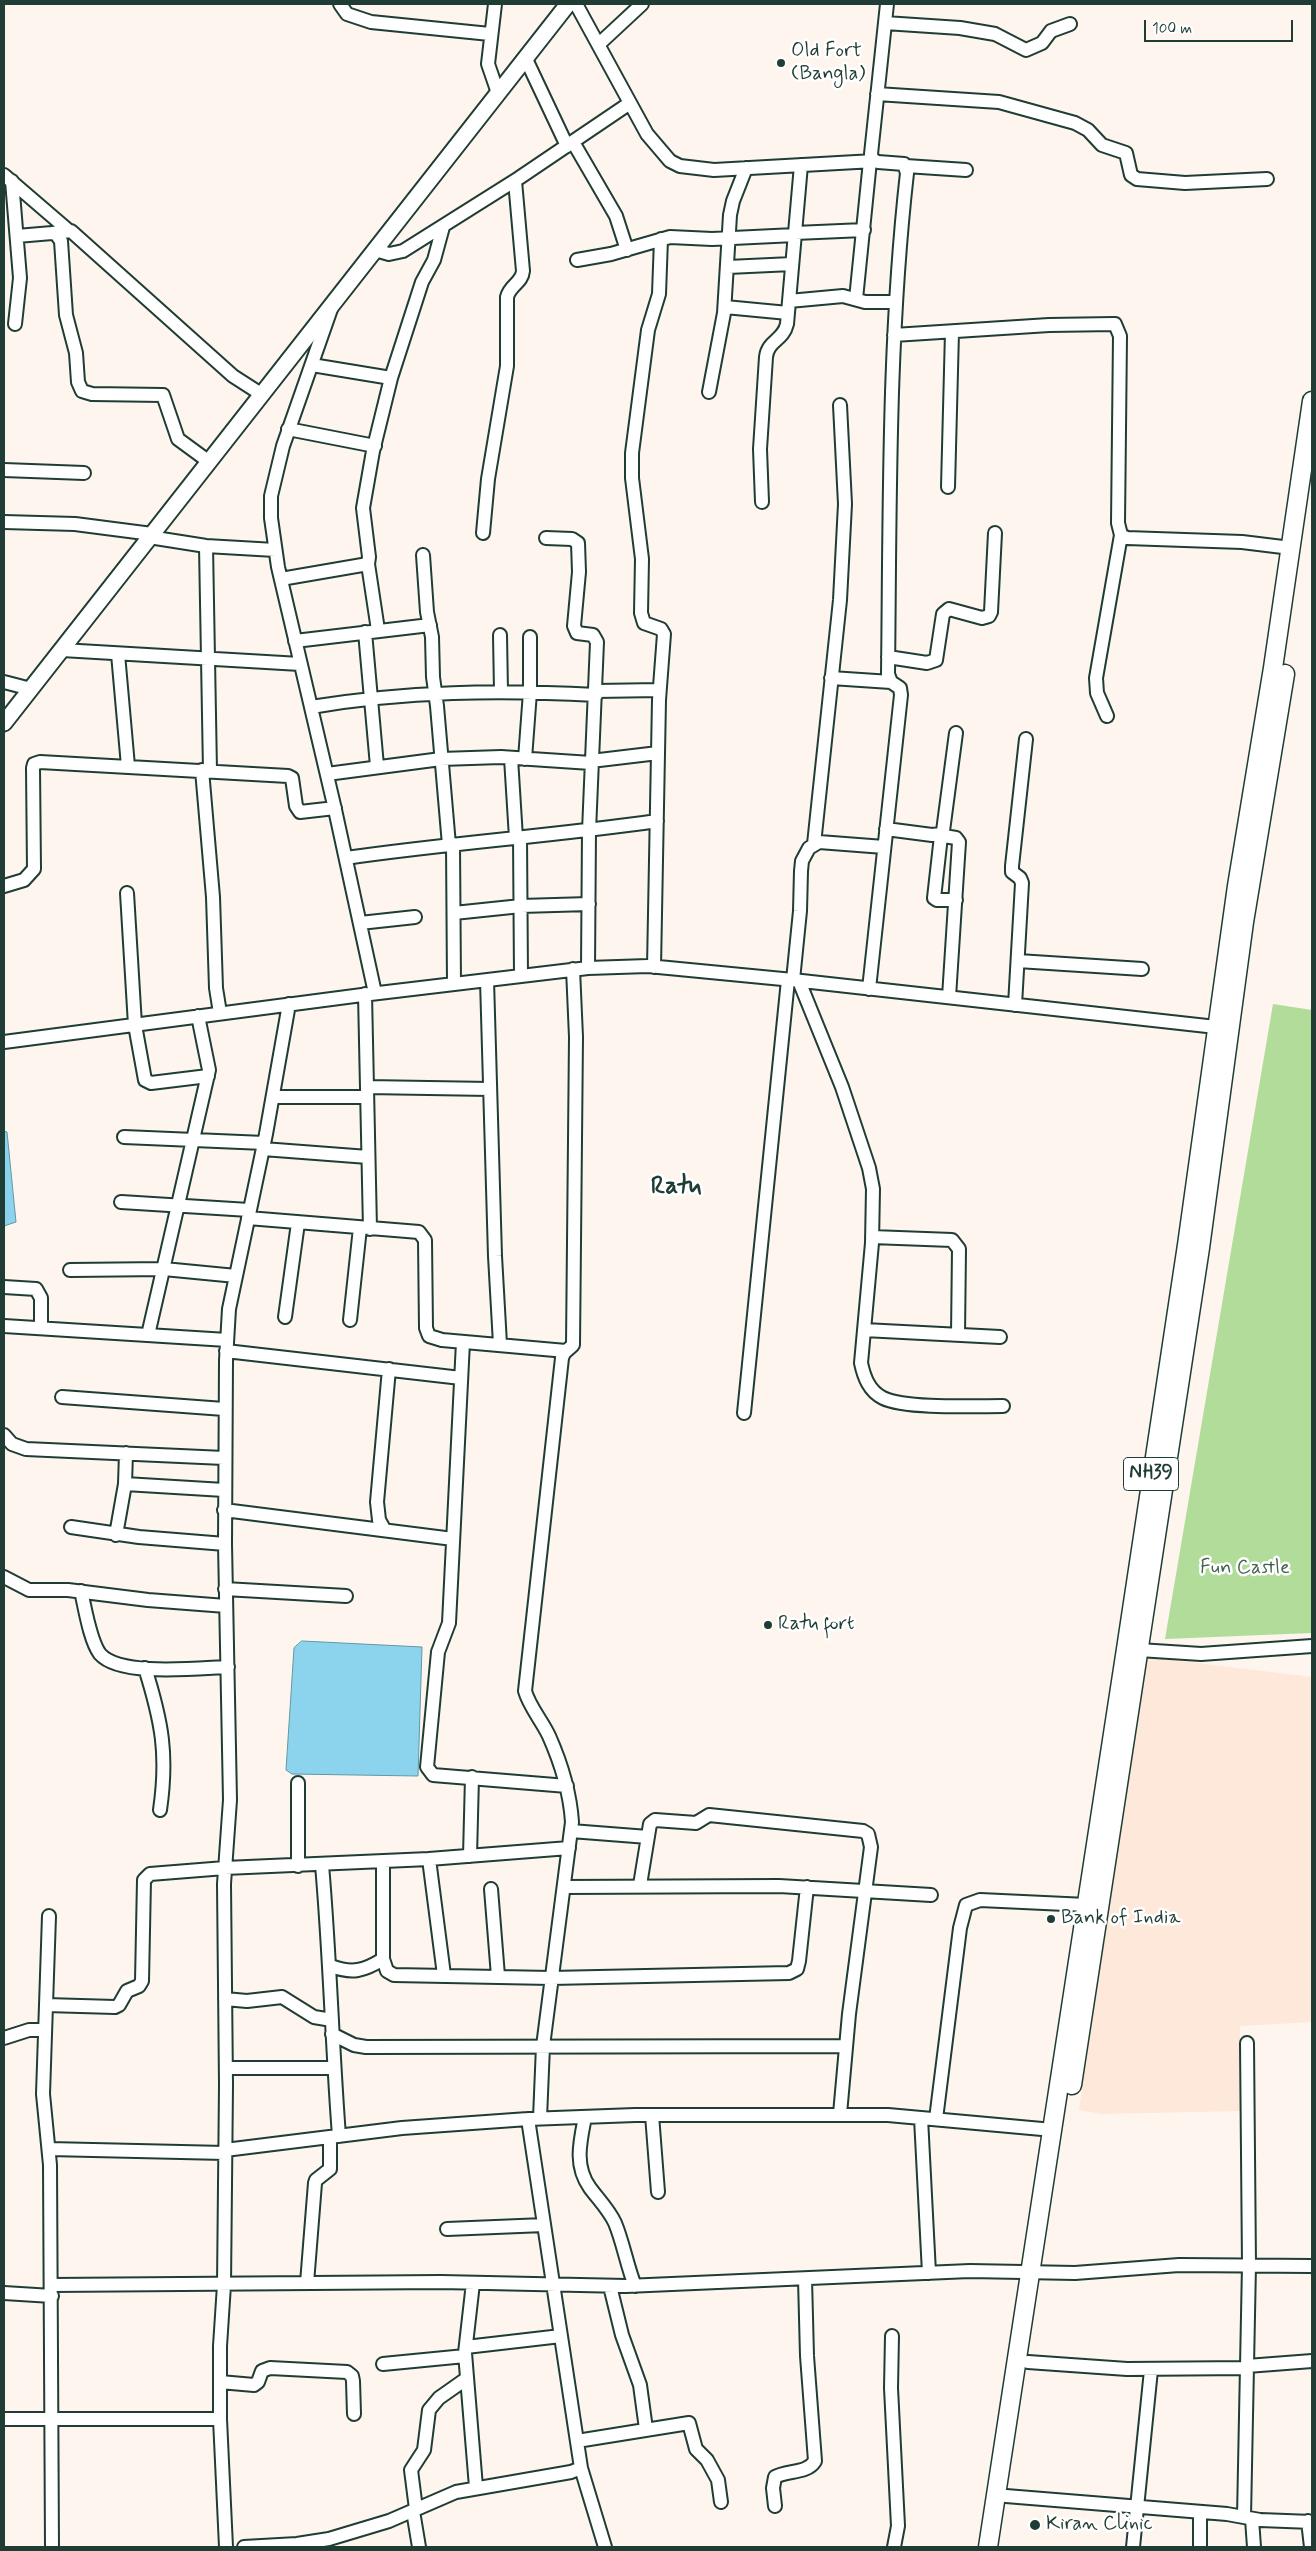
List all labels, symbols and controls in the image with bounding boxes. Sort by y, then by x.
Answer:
scale bar [1146,10,1295,42]
text: 100 m [1152,19,1192,39]
place label: Old Fort (Bangla) [791,40,865,87]
marker: Old Fort (Bangla) [775,57,787,69]
district label: Ratu [651,1173,701,1203]
road number: NH39 [1124,1458,1178,1490]
park label: Fun Castle [1200,1557,1290,1581]
place label: Ratu fort [778,1613,855,1637]
marker: Ratu fort [762,1619,774,1631]
place label: Bank of India [1061,1907,1180,1931]
marker: Bank of India [1045,1913,1057,1925]
place label: Kiran Clinic [1046,2513,1153,2537]
marker: Kiran Clinic [1028,2518,1042,2532]

